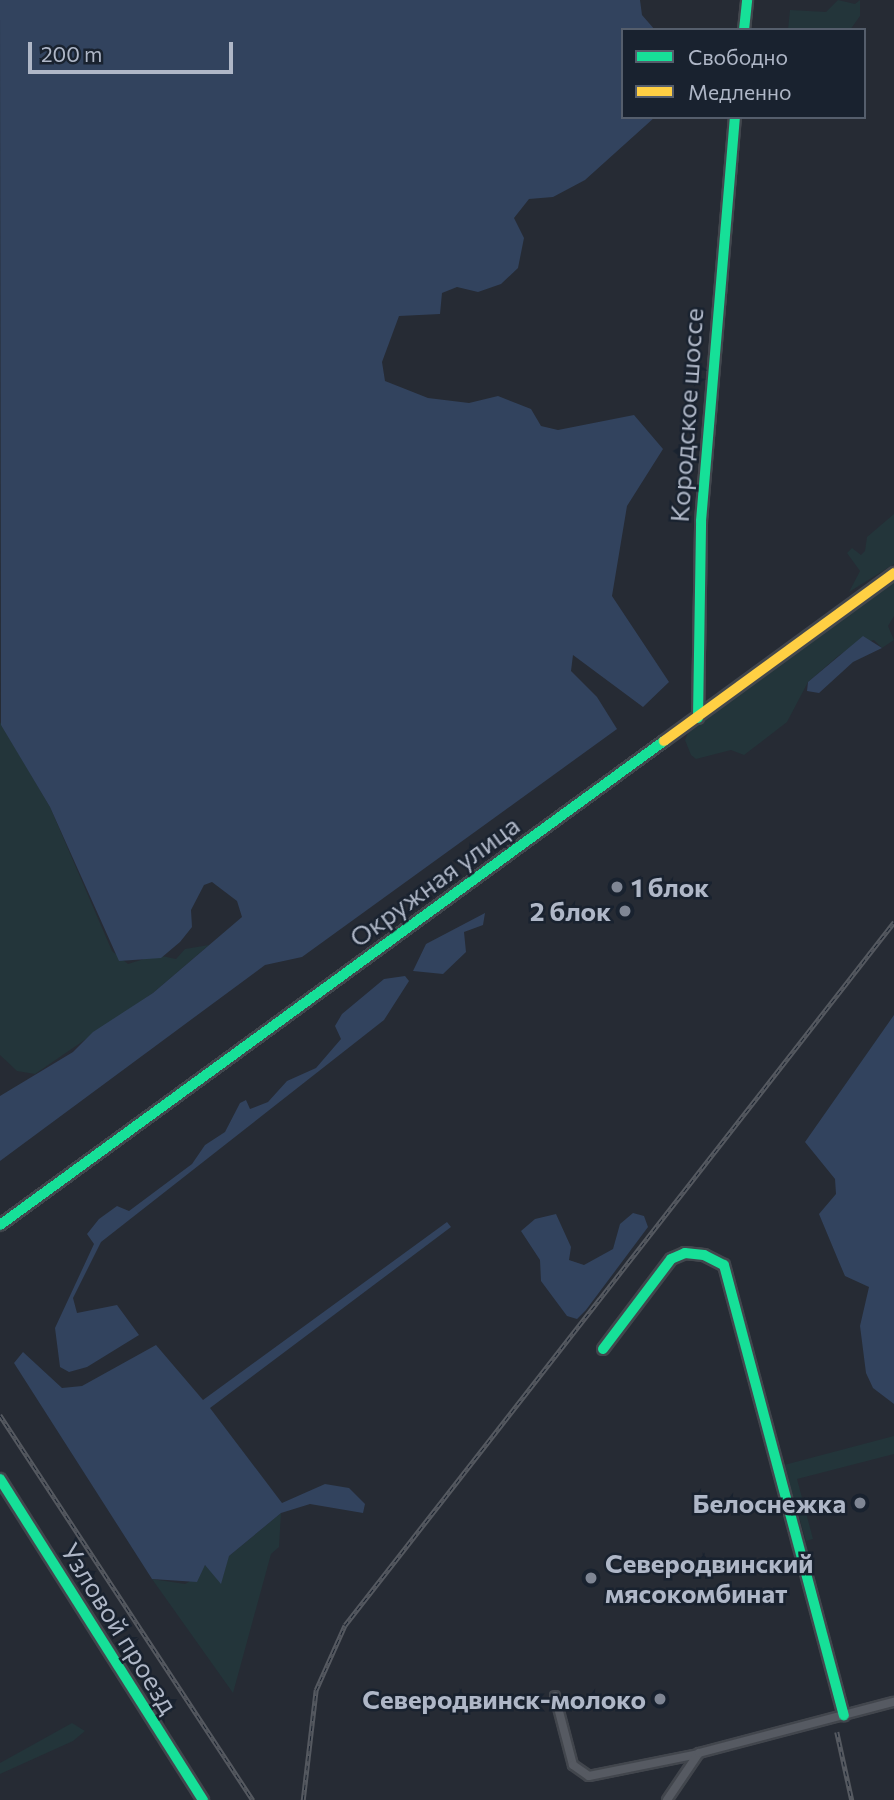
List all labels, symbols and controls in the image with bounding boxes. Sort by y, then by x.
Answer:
scale bar [32,28,236,72]
legend [621,28,866,119]
text: 200 m [41,41,102,66]
text: Свободно [688,44,788,69]
text: Медленно [688,79,792,104]
street label: Кородское шоссе [663,307,709,523]
street label: Окружная улица [343,809,525,953]
place label: 1 блок [631,871,709,903]
marker: 1 блок [609,879,625,895]
place label: 2 блок [530,895,611,927]
marker: 2 блок [617,903,633,919]
place label: Белоснежка [693,1487,846,1519]
marker: Белоснежка [852,1495,868,1511]
street label: Узловой проезд [55,1537,185,1719]
place label: Северодвинский мясокомбинат [605,1547,813,1608]
marker: Северодвинский мясокомбинат [583,1570,599,1586]
place label: Северодвинск-молоко [362,1683,646,1715]
marker: Северодвинск-молоко [652,1691,668,1707]

